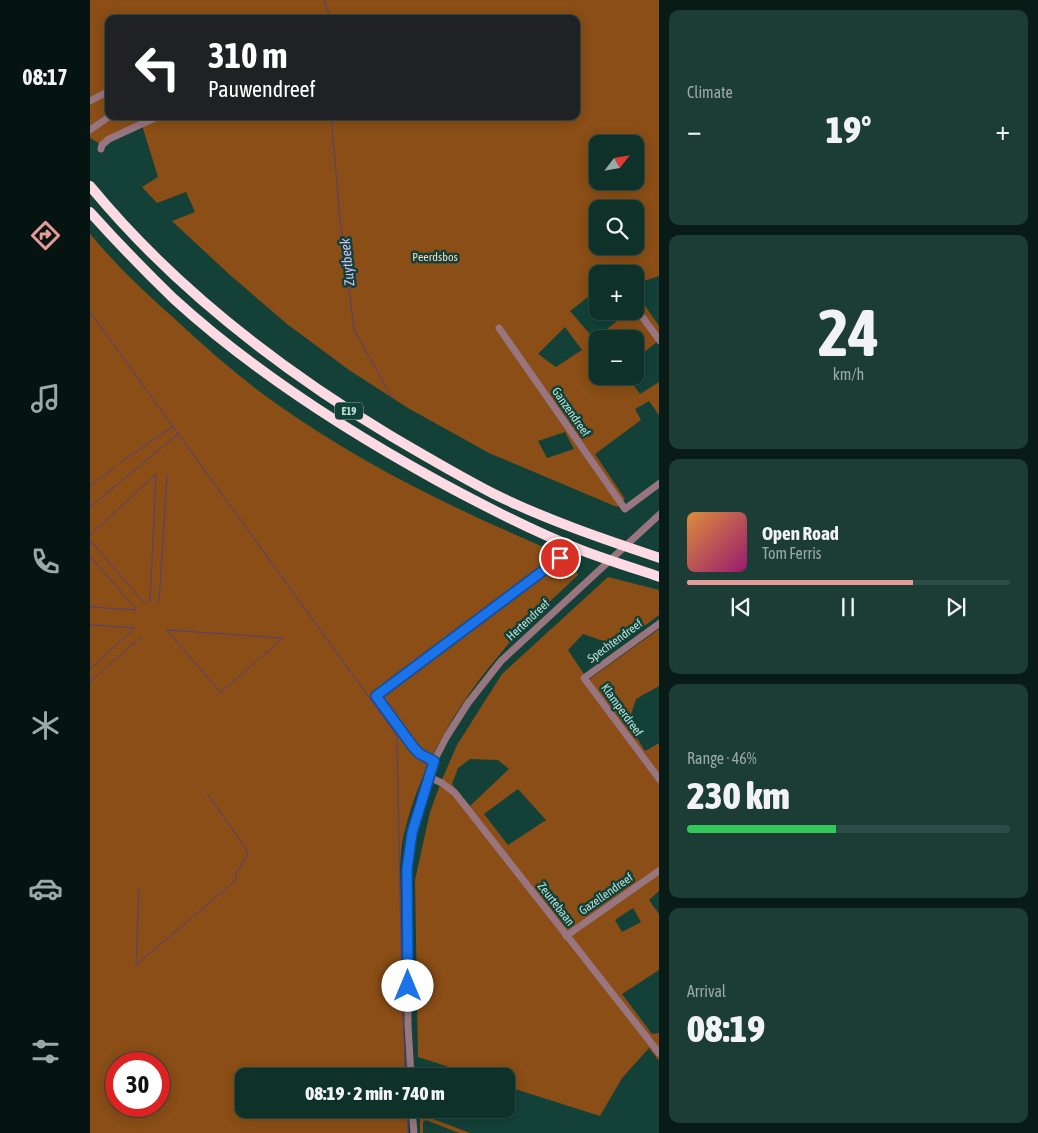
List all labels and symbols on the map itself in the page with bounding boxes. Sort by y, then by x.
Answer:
north arrow [589,135,644,190]
water label: Zuytbeek [336,236,357,287]
park label: Peerdsbos [412,250,458,264]
street label: Ganzendreef [549,385,593,440]
road number: E19 [335,402,363,420]
pin [539,537,581,579]
street label: Hertendreef [504,596,553,643]
street label: Spechtendreef [585,616,646,666]
street label: Klamperdreef [598,681,646,739]
street label: Gazellendreef [576,870,636,918]
street label: Zeurtebaan [535,879,577,929]
position arrow [381,959,433,1011]
speed limit sign: 30 [105,1052,170,1117]

